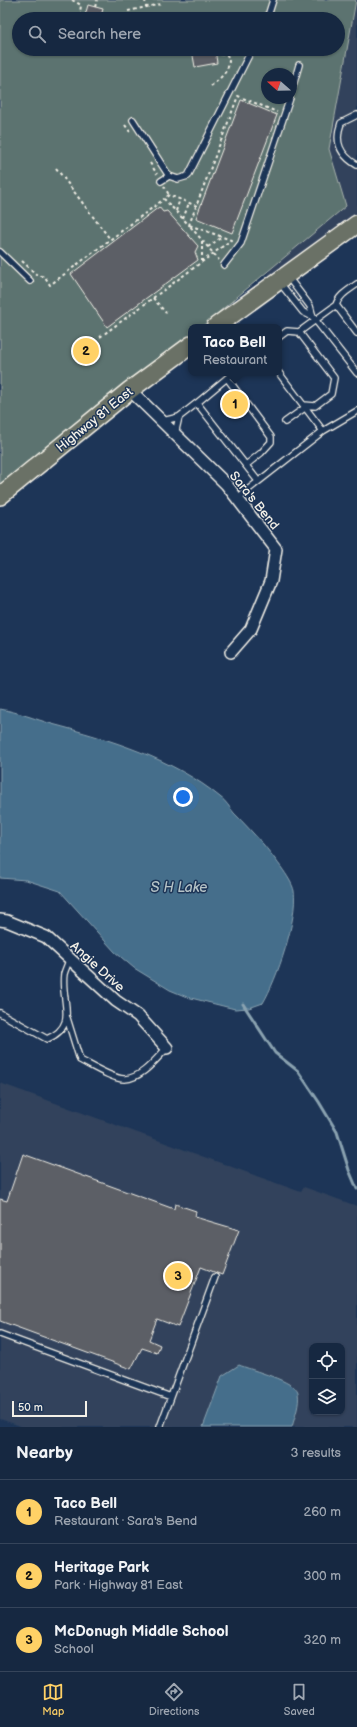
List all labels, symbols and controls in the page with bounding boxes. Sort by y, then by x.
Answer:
search box [12,12,345,56]
icon: search [26,23,48,45]
text: Search here [58,25,141,44]
north arrow [261,68,297,104]
popup [188,324,282,376]
text: Taco Bell [203,333,266,352]
pin: 2 [73,336,99,366]
text: Restaurant [203,352,267,368]
street label: Highway 81 East [53,384,136,456]
pin: 1 [222,389,248,419]
street label: Sara's Bend [226,468,283,533]
your location [173,787,193,807]
water label: S H Lake [151,879,207,896]
street label: Angie Drive [67,938,128,995]
pin: 3 [165,1261,191,1291]
map controls [309,1343,345,1415]
button: locate [309,1343,345,1379]
button: layers [309,1379,345,1415]
scale bar [12,1399,87,1418]
text: 50 m [18,1401,43,1414]
text: Nearby [16,1443,73,1463]
text: 3 results [290,1445,341,1461]
text: Taco Bell [54,1494,117,1513]
text: 1 [26,1504,32,1520]
text: 260 m [303,1504,341,1520]
text: Restaurant · Sara's Bend [54,1513,197,1529]
text: Heritage Park [54,1558,149,1577]
text: 2 [25,1568,33,1584]
text: 300 m [303,1568,341,1584]
text: Park · Highway 81 East [54,1577,183,1593]
text: McDonugh Middle School [54,1622,229,1641]
text: 3 [25,1632,33,1648]
text: 320 m [303,1632,341,1648]
text: School [54,1641,94,1657]
tab: Map [42,1681,64,1718]
tab: Directions [149,1681,199,1718]
tab: Saved [284,1681,315,1718]

